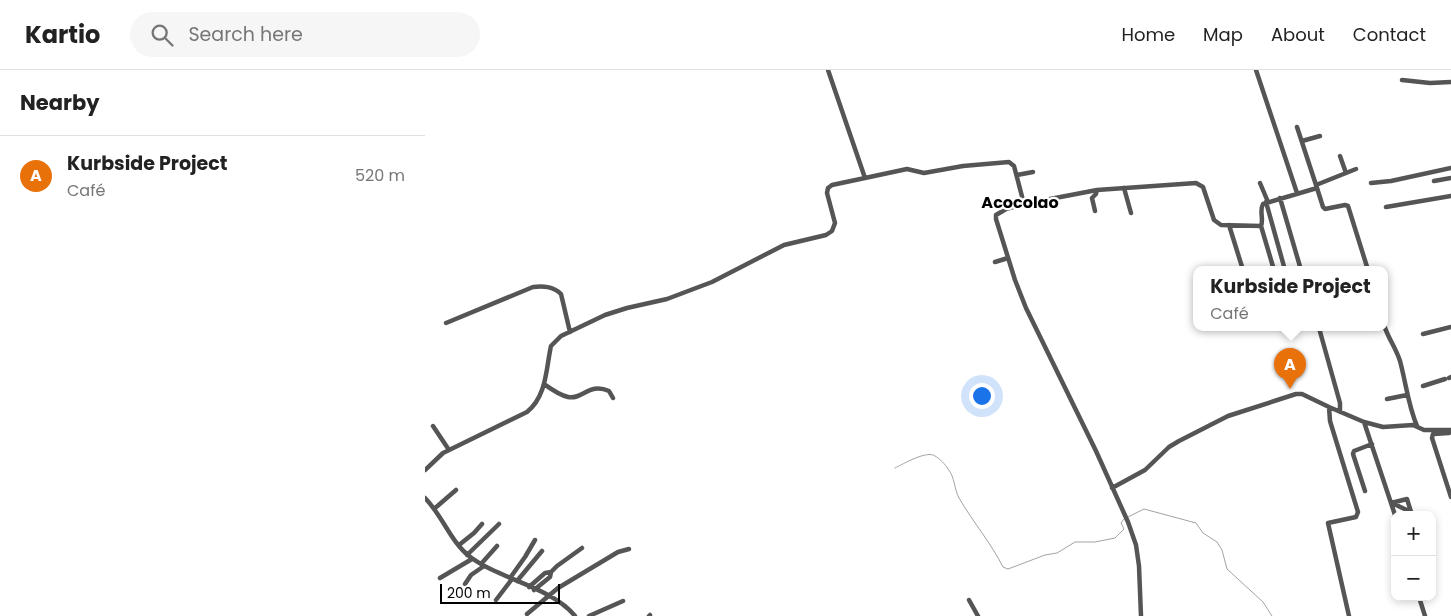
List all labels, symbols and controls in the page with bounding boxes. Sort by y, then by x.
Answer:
search box [130,12,480,57]
text: Kartio [25,18,100,51]
icon: search [148,21,176,49]
text: Search here [188,21,303,48]
text: Home [1121,22,1175,47]
text: Map [1203,22,1243,47]
text: About [1271,22,1325,47]
text: Contact [1353,22,1426,47]
text: Nearby [20,88,100,117]
text: Kurbside Project [67,150,228,177]
text: A [30,164,42,187]
text: 520 m [355,164,405,187]
text: Café [67,179,105,202]
district label: Acocolao [981,191,1059,214]
popup [1193,266,1388,331]
text: Kurbside Project [1210,273,1371,300]
text: Café [1210,302,1249,325]
pin: A [1274,348,1306,389]
your location [969,383,995,409]
map controls [1391,511,1436,601]
button: + [1391,511,1436,556]
button: − [1391,556,1436,601]
scale bar [440,581,560,604]
text: 200 m [447,583,491,603]

